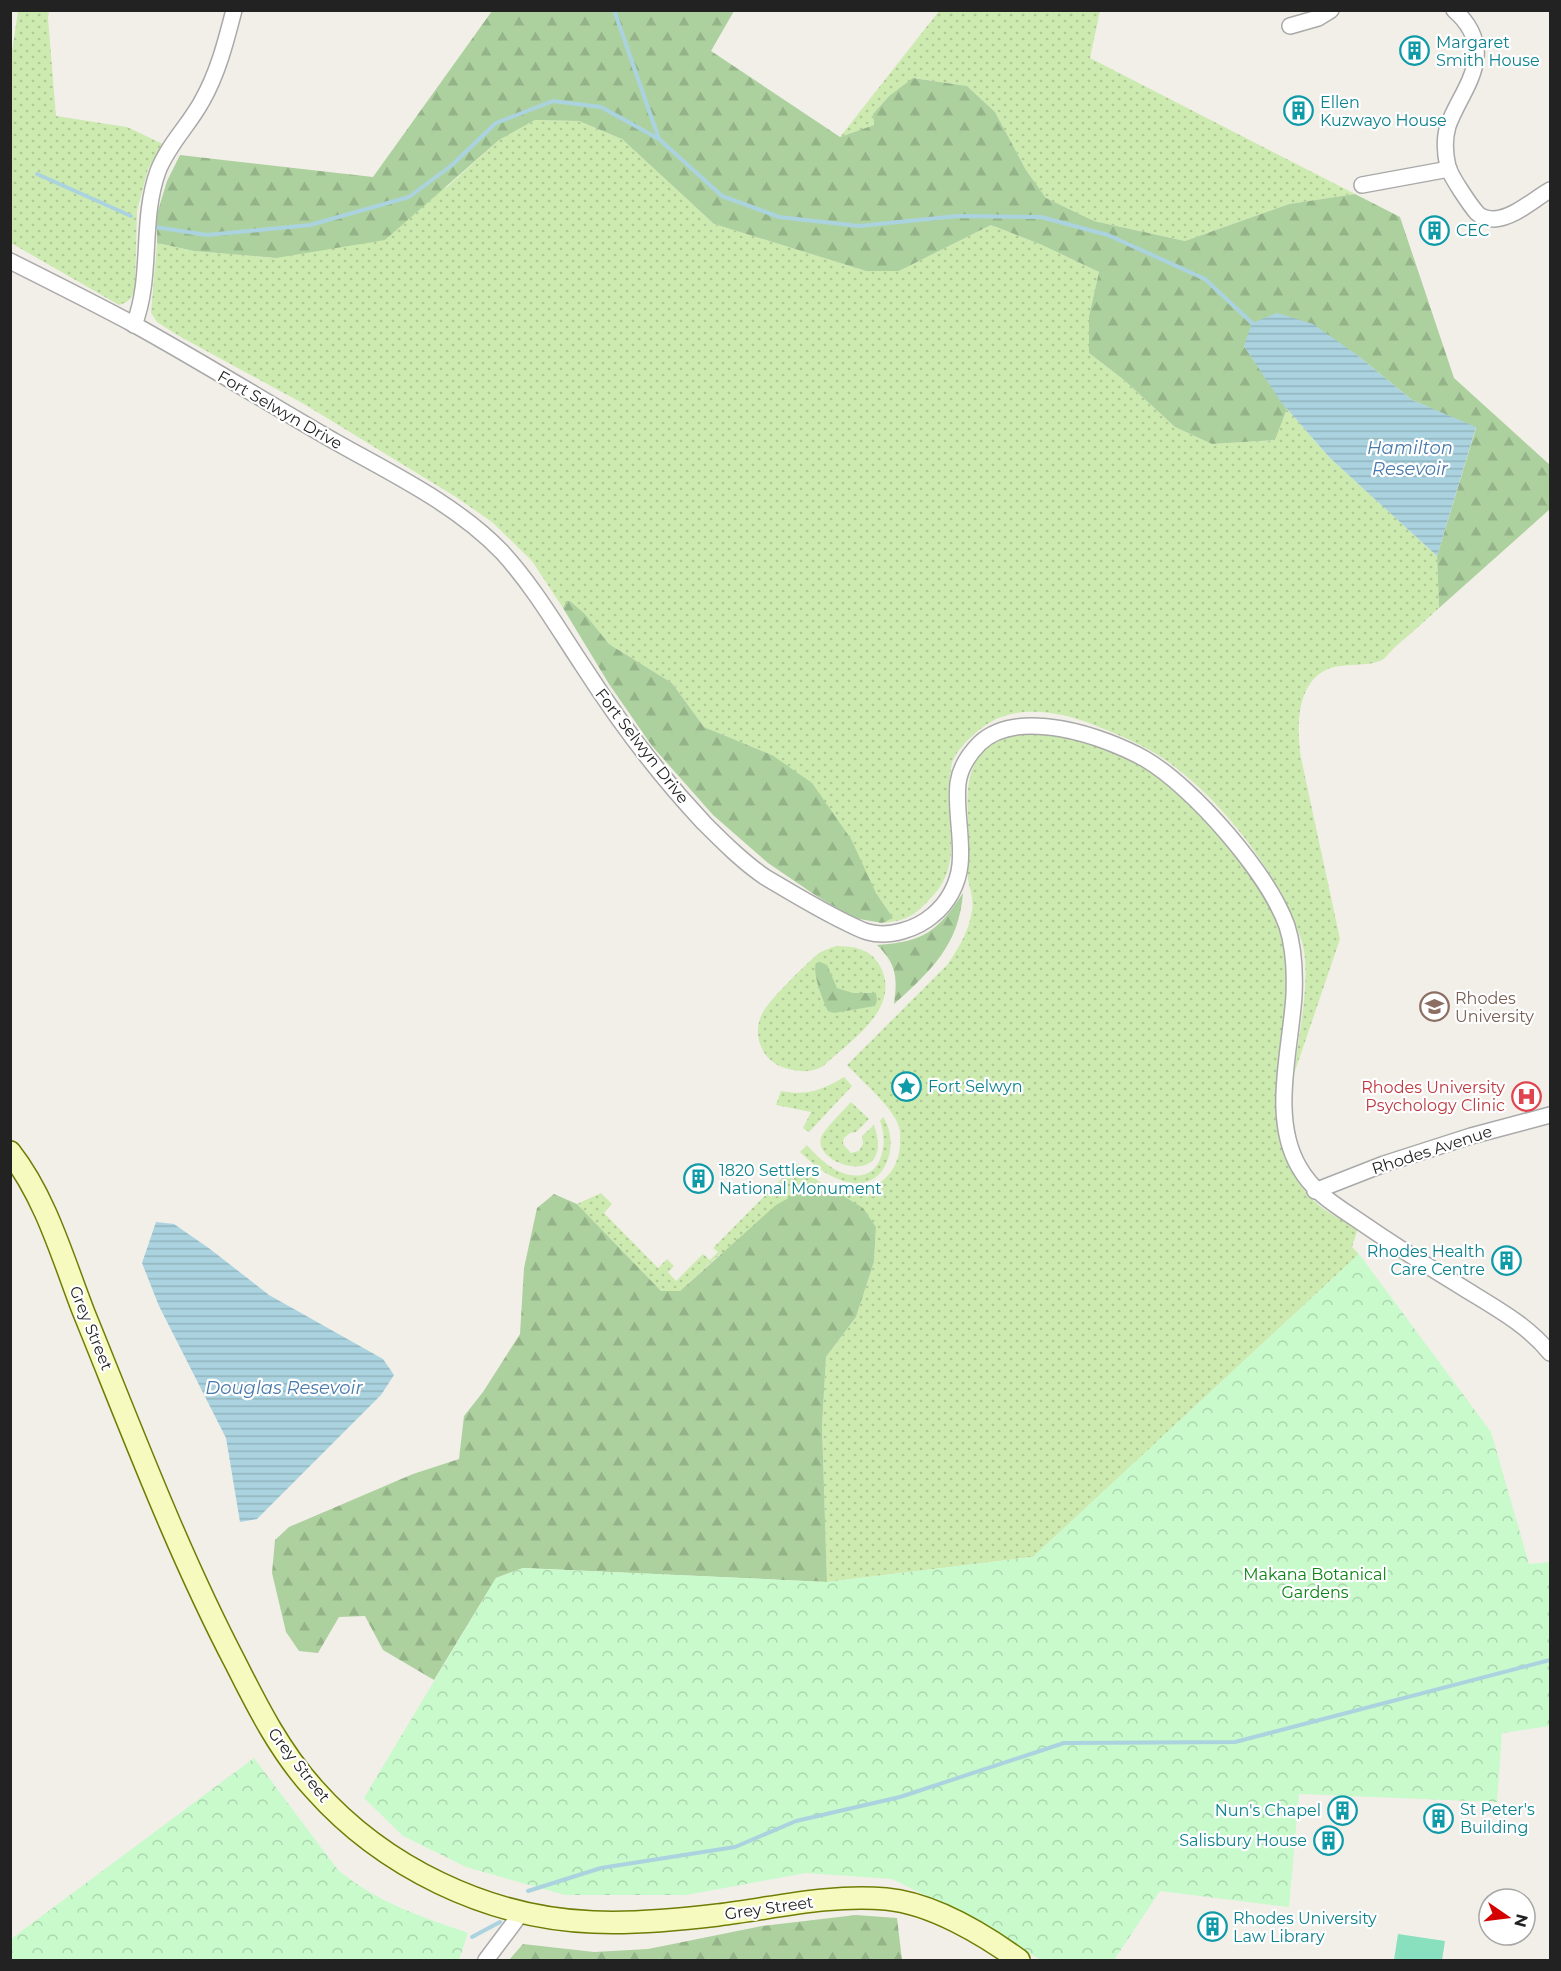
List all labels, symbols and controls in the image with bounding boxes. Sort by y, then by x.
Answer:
place label: Margaret Smith House [1436,33,1540,70]
building icon: Margaret Smith House [1399,35,1431,67]
place label: Ellen Kuzwayo House [1320,93,1447,130]
building icon: Ellen Kuzwayo House [1283,95,1315,127]
building icon: CEC [1419,214,1451,246]
place label: CEC [1456,221,1489,240]
street label: Fort Selwyn Drive [214,367,346,453]
water label: Hamilton Resevoir [1367,437,1453,480]
street label: Fort Selwyn Drive [591,685,693,807]
place label: Rhodes University [1455,989,1534,1026]
school or university icon: Rhodes University [1418,991,1450,1023]
place icon: Fort Selwyn [891,1070,923,1102]
place label: Fort Selwyn [928,1077,1023,1096]
place label: Rhodes University Psychology Clinic [1361,1078,1505,1115]
hospital icon: Rhodes University Psychology Clinic [1510,1080,1542,1112]
street label: Rhodes Avenue [1369,1122,1495,1178]
place label: 1820 Settlers National Monument [719,1161,882,1198]
building icon: 1820 Settlers National Monument [682,1163,714,1195]
place label: Rhodes Health Care Centre [1367,1242,1485,1279]
building icon: Rhodes Health Care Centre [1490,1244,1522,1276]
street label: Grey Street [65,1283,117,1373]
water label: Douglas Resevoir [205,1377,363,1399]
park label: Makana Botanical Gardens [1243,1565,1387,1602]
street label: Grey Street [264,1724,334,1806]
building icon: Nun's Chapel [1326,1794,1358,1826]
place label: St Peter's Building [1460,1800,1535,1837]
place label: Nun's Chapel [1215,1801,1321,1820]
building icon: St Peter's Building [1423,1802,1455,1834]
building icon: Salisbury House [1312,1824,1344,1856]
place label: Salisbury House [1179,1831,1307,1850]
north arrow [1477,1887,1537,1947]
street label: Grey Street [723,1892,815,1924]
place label: Rhodes University Law Library [1233,1909,1377,1946]
building icon: Rhodes University Law Library [1196,1911,1228,1943]
text: N [1510,1912,1532,1929]

